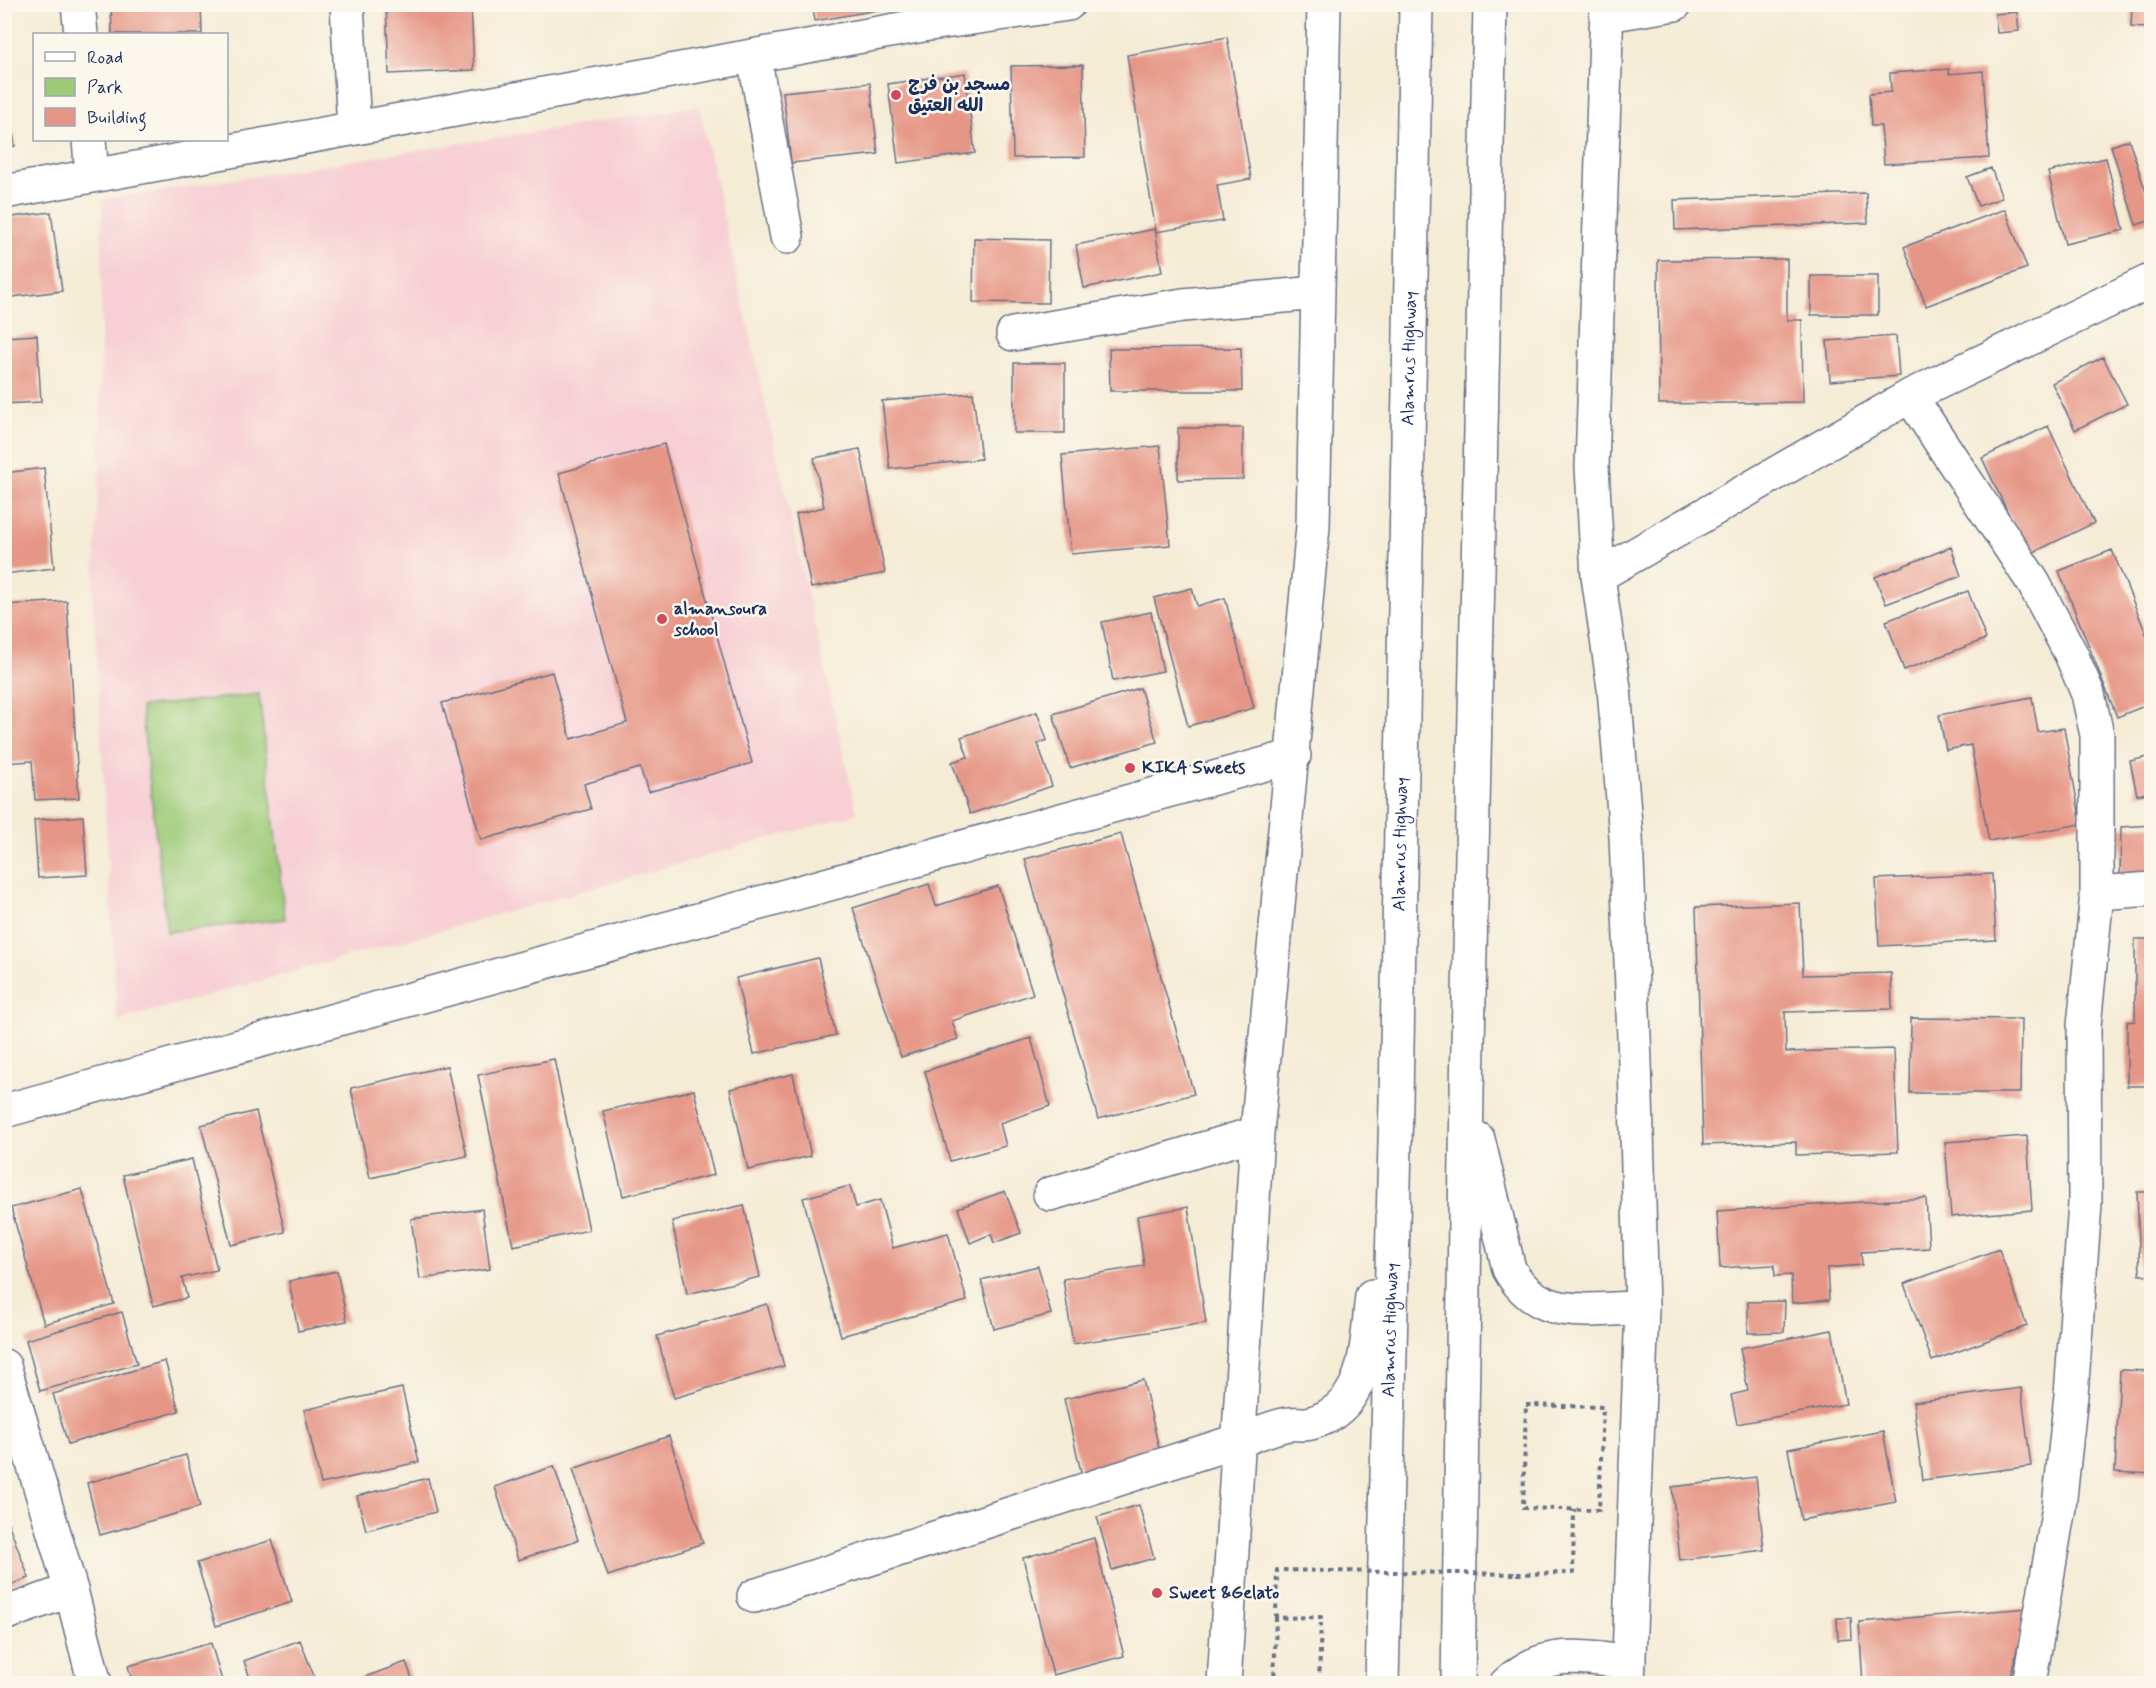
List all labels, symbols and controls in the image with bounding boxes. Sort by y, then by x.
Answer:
legend [33,33,228,141]
text: Road [87,46,123,70]
place label: مسجد بن فرج الله العتيق [908,73,1010,118]
text: Park [87,76,123,100]
marker: مسجد بن فرج الله العتيق [889,88,903,102]
text: Building [87,106,147,132]
street label: Alamrus Highway [1396,291,1423,426]
place label: almansoura school [673,597,767,642]
marker: almansoura school [655,612,669,626]
place label: KIKA Sweets [1142,756,1245,780]
marker: KIKA Sweets [1123,761,1137,775]
street label: Alamrus Highway [1387,777,1414,912]
street label: Alamrus Highway [1377,1263,1404,1398]
place label: Sweet &Gelato [1169,1581,1279,1605]
marker: Sweet &Gelato [1150,1586,1164,1600]

